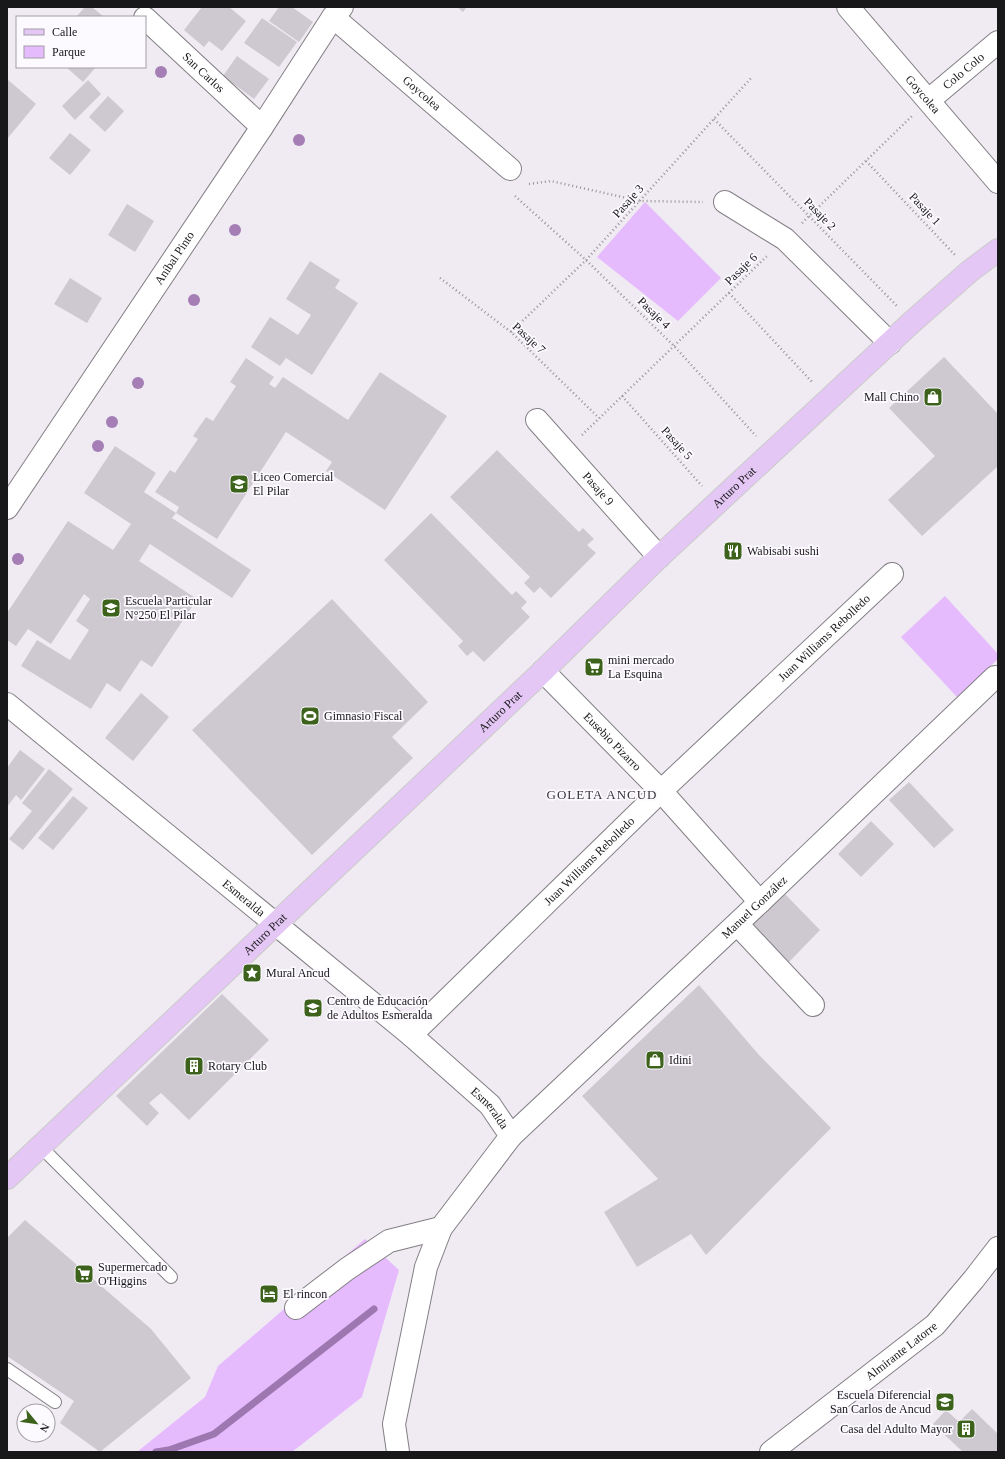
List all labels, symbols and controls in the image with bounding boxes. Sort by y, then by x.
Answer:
legend [16,16,146,68]
text: Calle [52,25,77,39]
text: Parque [52,45,85,59]
street label: San Carlos [180,50,228,96]
street label: Colo Colo [940,50,987,92]
street label: Goycolea [903,72,944,117]
street label: Goycolea [400,73,444,114]
street label: Pasaje 3 [610,182,646,220]
street label: Pasaje 1 [906,190,944,228]
street label: Pasaje 2 [801,195,839,233]
street label: Aníbal Pinto [152,229,197,287]
street label: Pasaje 6 [722,250,760,288]
street label: Pasaje 4 [635,294,673,332]
street label: Pasaje 7 [510,319,548,357]
shop icon: Mall Chino [922,386,944,408]
place label: Mall Chino [864,390,919,404]
street label: Pasaje 5 [659,424,695,462]
street label: Arturo Prat [709,463,759,511]
street label: Pasaje 9 [580,469,617,508]
place label: Liceo Comercial El Pilar [253,470,334,498]
school or university icon: Liceo Comercial El Pilar [228,473,250,495]
restaurant icon: Wabisabi sushi [722,540,744,562]
place label: Wabisabi sushi [747,544,820,558]
street label: Juan Williams Rebolledo [775,591,873,684]
place label: Escuela Particular N°250 El Pilar [125,594,212,622]
school or university icon: Escuela Particular N°250 El Pilar [100,597,122,619]
place label: mini mercado La Esquina [608,653,674,681]
supermarket icon: mini mercado La Esquina [583,656,605,678]
street label: Arturo Prat [476,687,525,735]
sports icon: Gimnasio Fiscal [299,705,321,727]
place label: Gimnasio Fiscal [324,709,403,723]
street label: Eusebio Pizarro [581,709,644,774]
district label: GOLETA ANCUD [547,787,658,802]
street label: Juan Williams Rebolledo [541,814,637,908]
street label: Manuel González [719,873,790,941]
street label: Esmeralda [220,876,268,920]
street label: Arturo Prat [240,910,290,958]
place icon: Mural Ancud [241,962,263,984]
place label: Mural Ancud [266,966,330,980]
place label: Centro de Educación de Adultos Esmeralda [327,994,433,1022]
school or university icon: Centro de Educación de Adultos Esmeralda [302,997,324,1019]
shop icon: Idini [644,1049,666,1071]
place label: Idini [669,1053,692,1067]
building icon: Rotary Club [183,1055,205,1077]
place label: Rotary Club [208,1059,267,1073]
street label: Esmeralda [468,1084,512,1132]
place label: Supermercado O'Higgins [98,1260,167,1288]
supermarket icon: Supermercado O'Higgins [73,1263,95,1285]
hotel icon: El rincon [258,1283,280,1305]
place label: El rincon [283,1287,327,1301]
street label: Almirante Latorre [863,1319,940,1383]
place label: Escuela Diferencial San Carlos de Ancud [830,1388,932,1416]
school or university icon: Escuela Diferencial San Carlos de Ancud [934,1391,956,1413]
north arrow [16,1403,56,1443]
building icon: Casa del Adulto Mayor [955,1418,977,1440]
text: N [38,1421,52,1434]
place label: Casa del Adulto Mayor [840,1422,952,1436]

